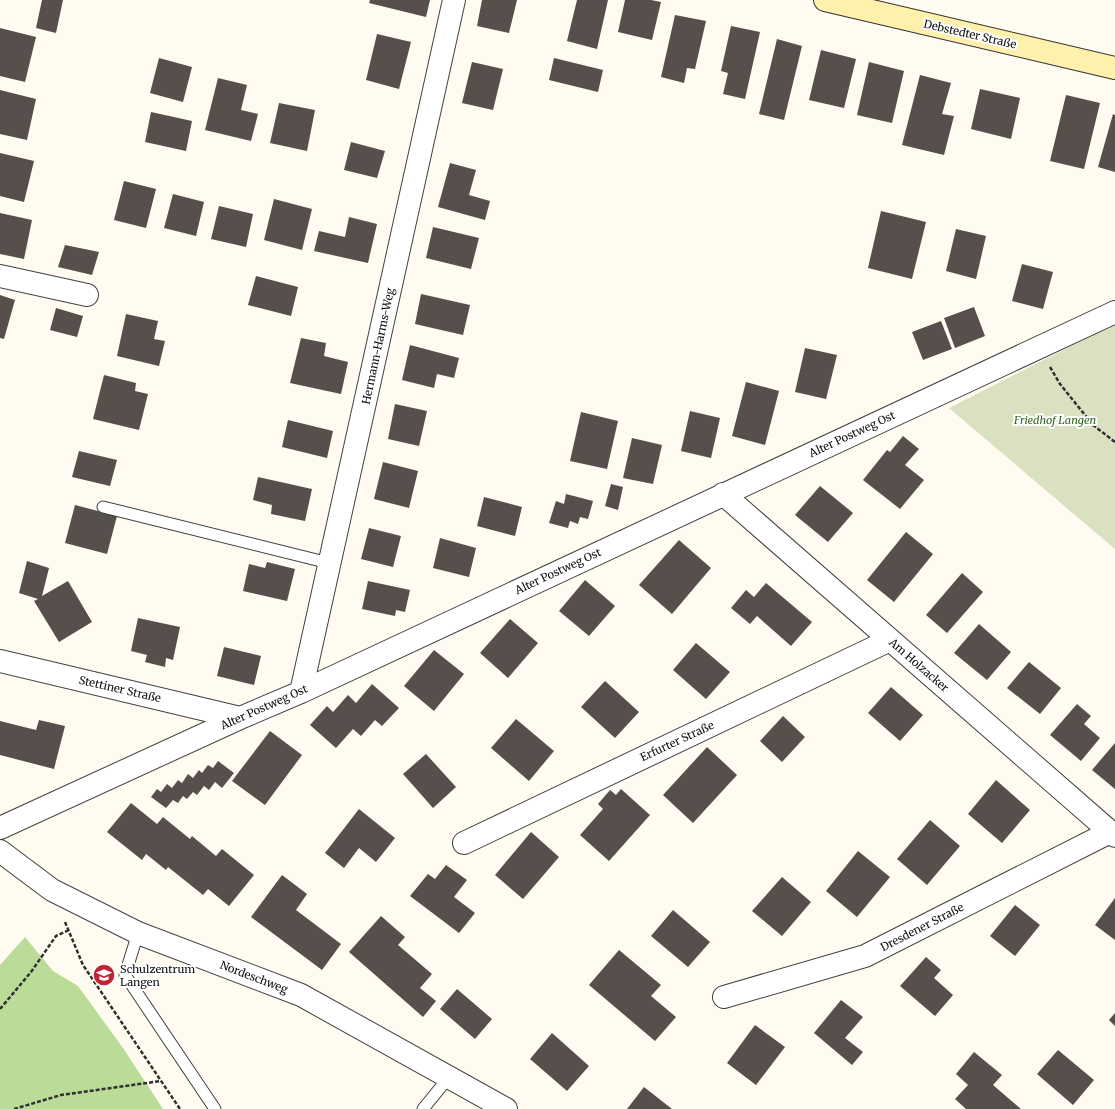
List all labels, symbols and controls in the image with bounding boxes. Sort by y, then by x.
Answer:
street label: Debstedter Straße [922,17,1018,52]
street label: Hermann-Harms-Weg [359,286,397,406]
street label: Alter Postweg Ost [806,408,898,461]
park label: Friedhof Langen [1013,413,1096,427]
street label: Alter Postweg Ost [512,545,604,598]
street label: Am Holzacker [885,635,952,695]
street label: Stettiner Straße [78,673,163,705]
street label: Alter Postweg Ost [217,681,310,733]
street label: Erfurter Straße [638,718,716,764]
street label: Dresdener Straße [878,900,966,954]
street label: Nordeschweg [218,958,290,996]
school or university icon: Schulzentrum Langen [91,962,117,988]
place label: Schulzentrum Langen [120,962,195,989]

